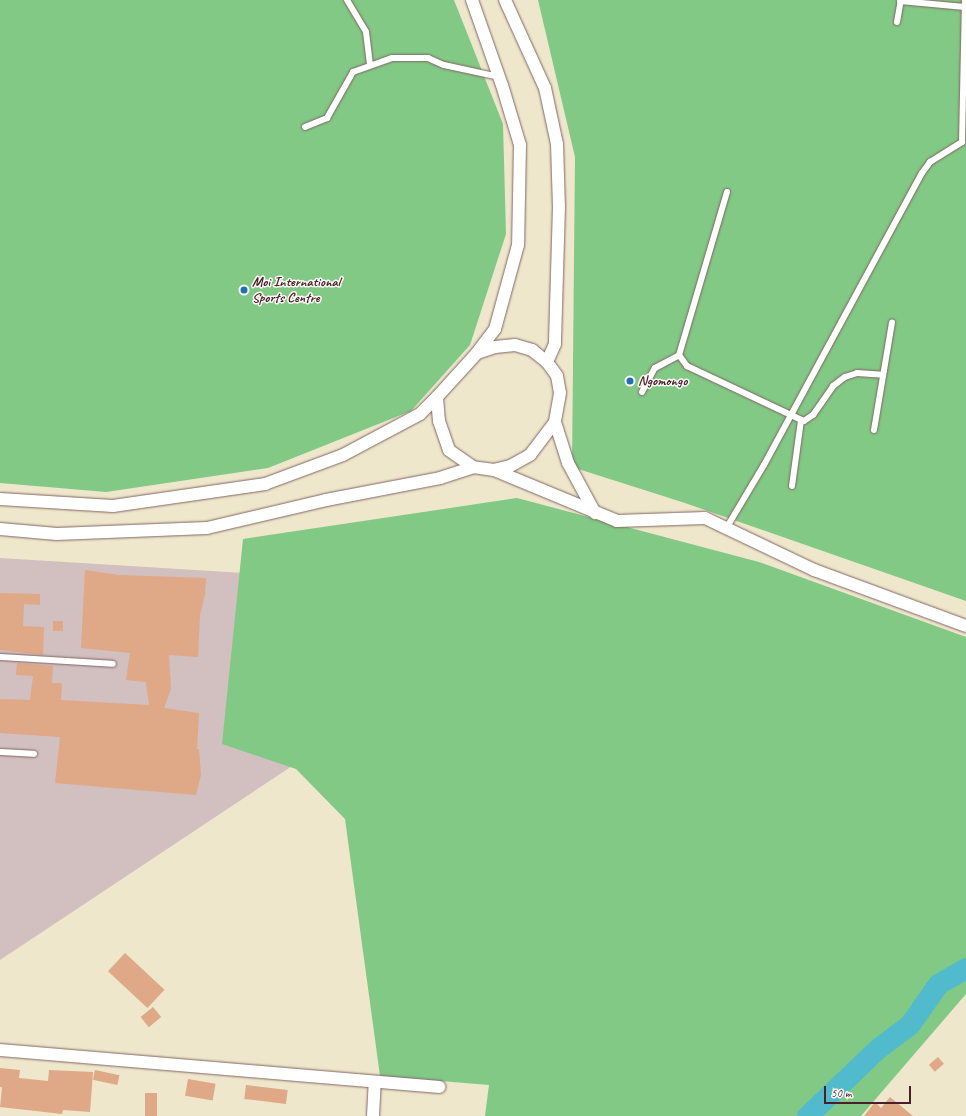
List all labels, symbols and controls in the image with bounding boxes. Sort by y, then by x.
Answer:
place label: Moi International Sports Centre [252,274,339,306]
marker: Moi International Sports Centre [239,285,249,295]
place label: Ngomongo [638,373,687,389]
marker: Ngomongo [625,376,635,386]
scale bar [826,1078,913,1104]
text: 50 m [831,1085,851,1101]

